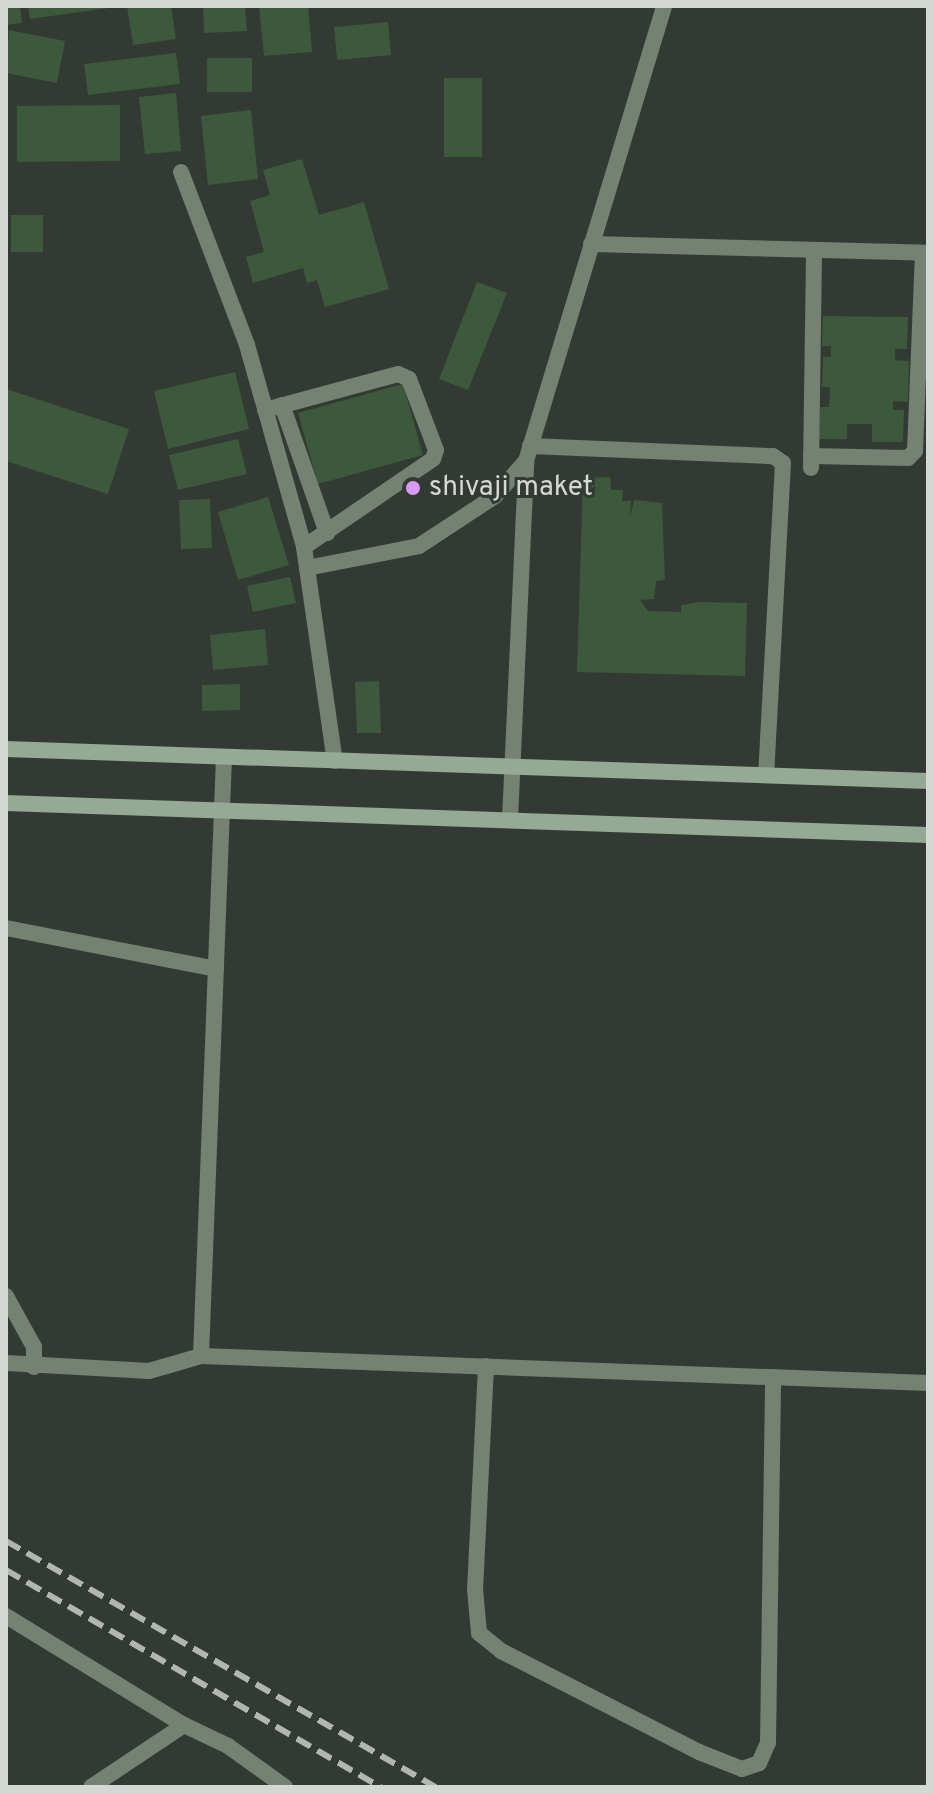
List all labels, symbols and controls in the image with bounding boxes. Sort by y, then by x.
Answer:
place label: shivaji maket [429,471,593,505]
marker: shivaji maket [404,479,422,497]

